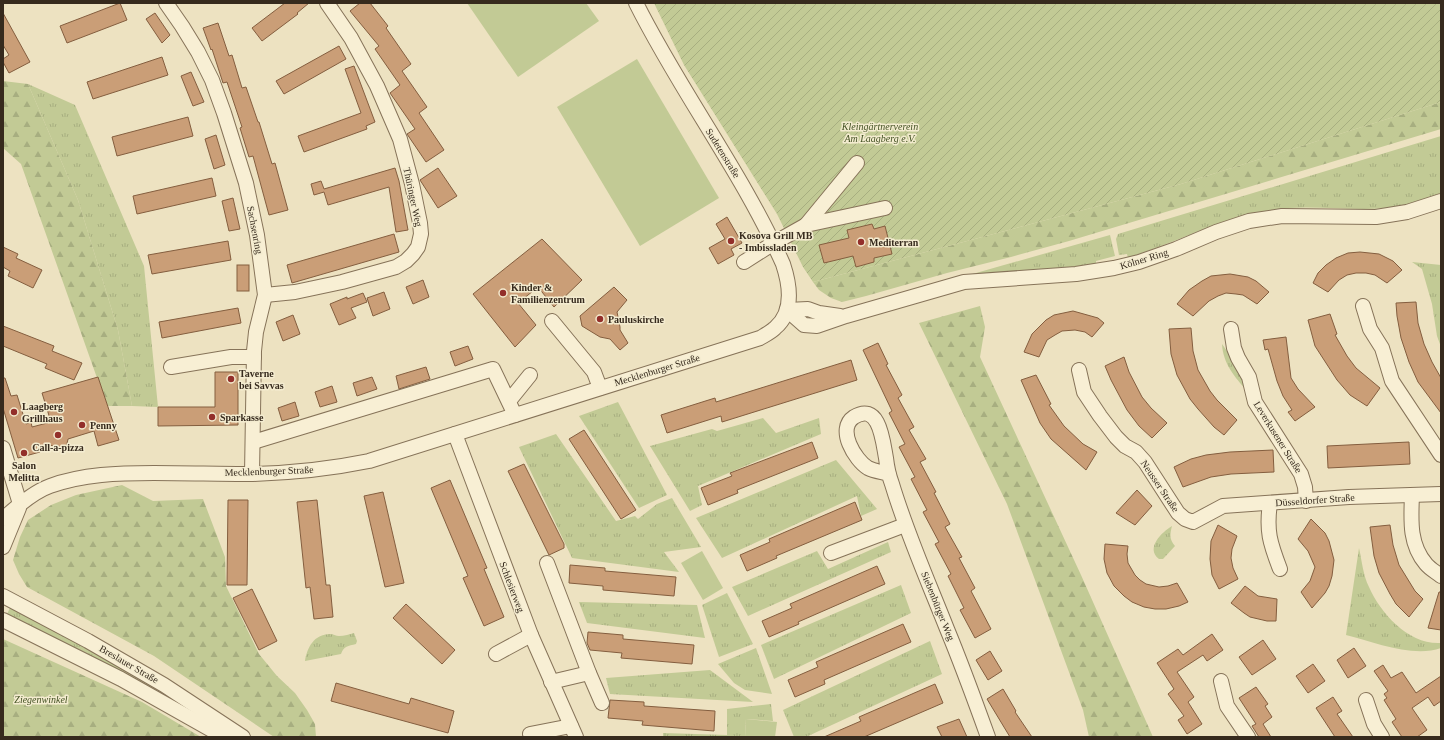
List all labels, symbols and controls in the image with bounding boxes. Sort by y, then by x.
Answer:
park label: Kleingärtnerverein Am Laagberg e.V. [841,121,918,144]
street label: Sudetenstraße [703,126,743,180]
street label: Thüringer Weg [401,166,425,228]
street label: Sachsenring [245,205,265,255]
place label: Kosova Grill MB - Imbissladen [739,230,813,253]
marker: Kosova Grill MB - Imbissladen [726,236,736,246]
marker: Mediterran [856,237,866,247]
place label: Mediterran [869,237,919,248]
street label: Kölner Ring [1119,246,1169,272]
place label: Kinder & Familienzentrum [511,282,586,305]
marker: Kinder & Familienzentrum [498,288,508,298]
marker: Pauluskirche [595,314,605,324]
place label: Pauluskirche [608,314,664,325]
street label: Mecklenburger Straße [613,352,702,388]
place label: Taverne bei Savvas [239,368,284,391]
marker: Taverne bei Savvas [226,374,236,384]
street label: Leverkusener Straße [1251,399,1305,475]
place label: Laagberg Grillhaus [22,401,63,424]
marker: Laagberg Grillhaus [9,407,19,417]
marker: Sparkasse [207,412,217,422]
place label: Sparkasse [220,412,264,423]
marker: Penny [77,420,87,430]
place label: Penny [90,420,117,431]
marker: Call-a-pizza [53,430,63,440]
place label: Call-a-pizza [32,442,84,453]
marker: Salon Melitta [19,448,29,458]
street label: Neusser Straße [1139,458,1182,515]
place label: Salon Melitta [8,460,40,483]
street label: Mecklenburger Straße [224,464,314,478]
street label: Düsseldorfer Straße [1275,492,1356,508]
street label: Schlesierweg [497,560,527,614]
street label: Siebenbürger Weg [919,570,957,642]
street label: Breslauer Straße [98,643,161,686]
park label: Ziegenwinkel [14,694,68,705]

